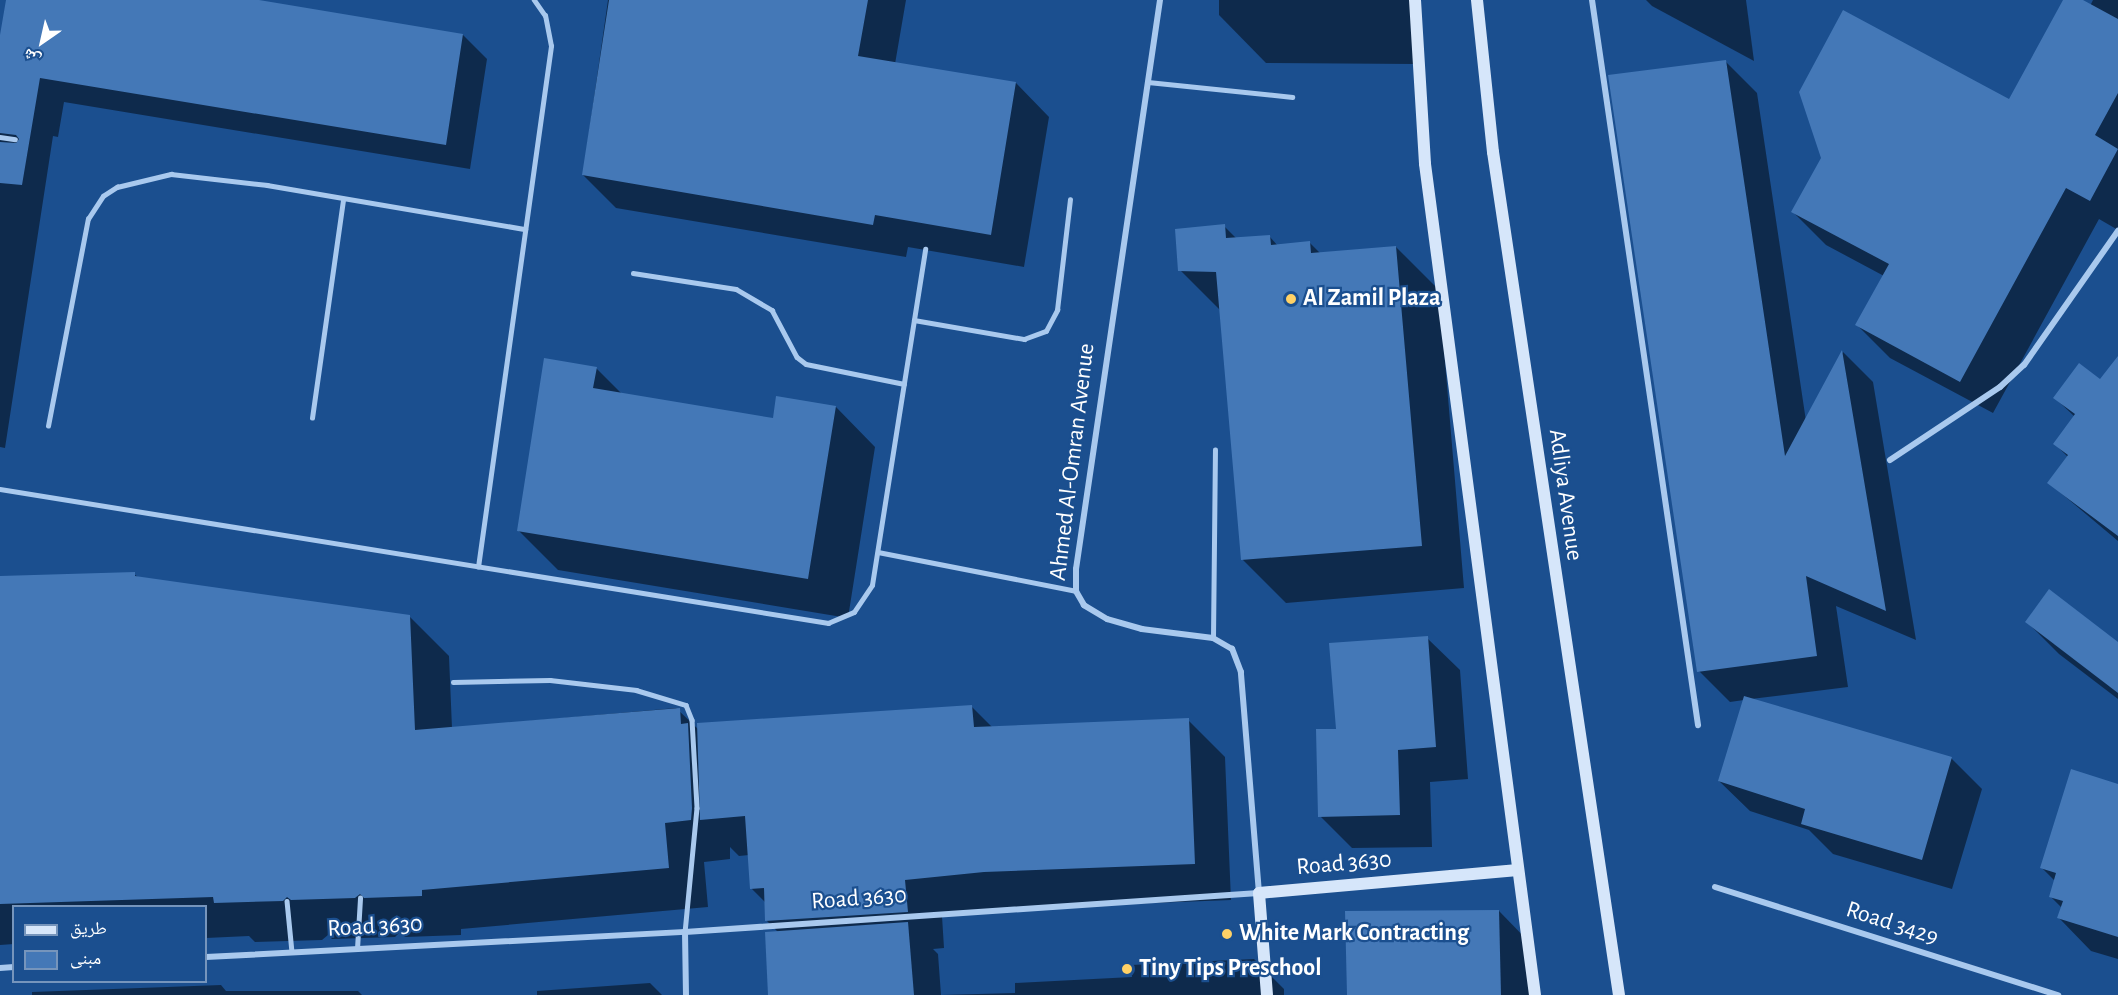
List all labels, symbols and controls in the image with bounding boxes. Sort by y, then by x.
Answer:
north arrow [12,12,72,72]
text: ش [20,46,43,68]
place label: Al Zamil Plaza [1303,285,1440,313]
marker: Al Zamil Plaza [1284,292,1298,306]
street label: Ahmed Al-Omran Avenue [1044,342,1102,582]
street label: Adliya Avenue [1542,427,1588,563]
street label: Road 3630 [1295,845,1393,883]
street label: Road 3630 [810,881,908,917]
street label: Road 3429 [1842,896,1942,952]
legend [12,905,207,983]
street label: Road 3630 [327,910,423,944]
text: طريق [70,920,107,938]
place label: White Mark Contracting [1239,920,1469,948]
marker: White Mark Contracting [1220,927,1234,941]
text: مبنى [70,950,101,968]
place label: Tiny Tips Preschool [1139,955,1321,983]
marker: Tiny Tips Preschool [1120,962,1134,976]

